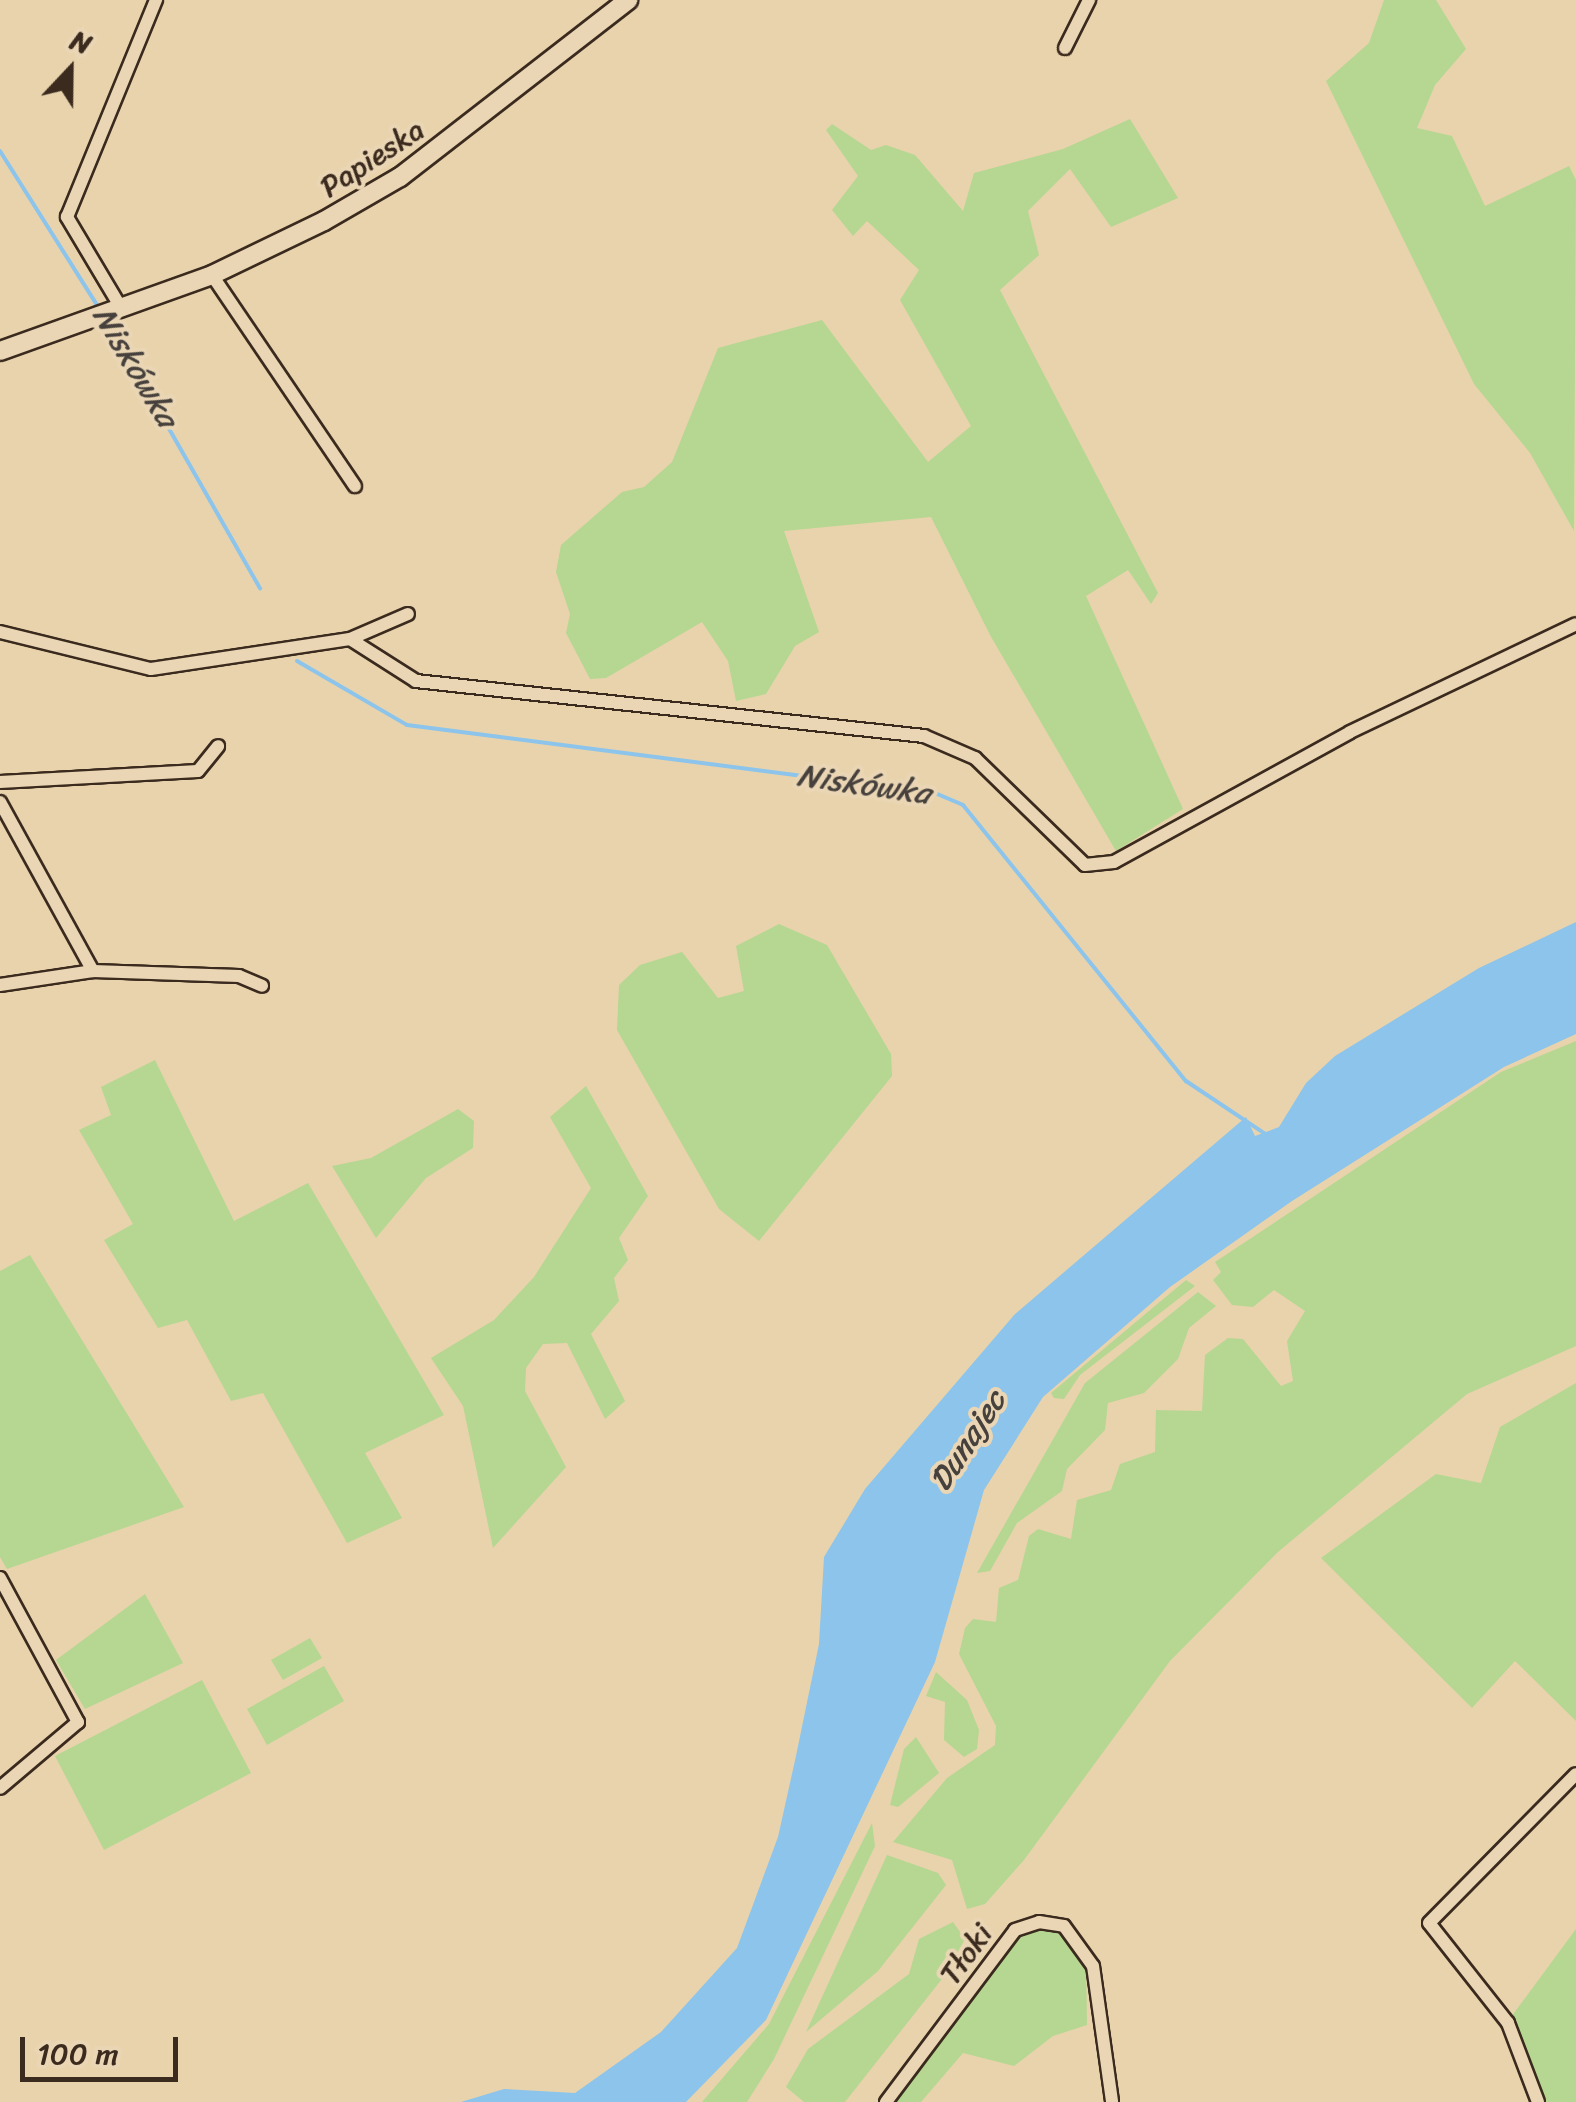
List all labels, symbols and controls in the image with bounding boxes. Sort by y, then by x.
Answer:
text: N [63,15,100,68]
north arrow [20,20,120,120]
street label: Papieska [313,111,431,205]
water label: Niskówka [84,300,186,434]
water label: Niskówka [795,757,933,813]
water label: Dunajec [922,1384,1014,1498]
street label: Tłoki [932,1917,1000,1991]
scale bar [25,2017,182,2079]
text: 100 m [37,2027,119,2081]

